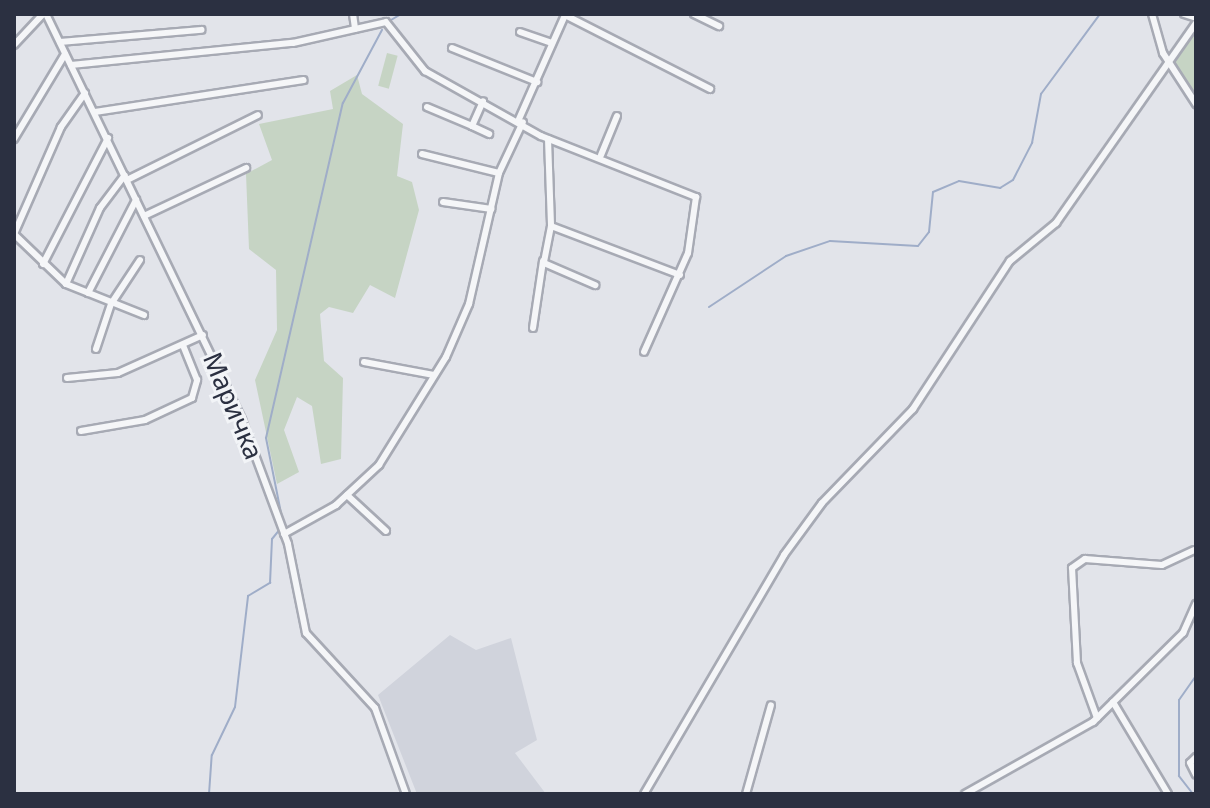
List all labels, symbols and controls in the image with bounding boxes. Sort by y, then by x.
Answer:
street label: Маричка [197,348,269,464]

